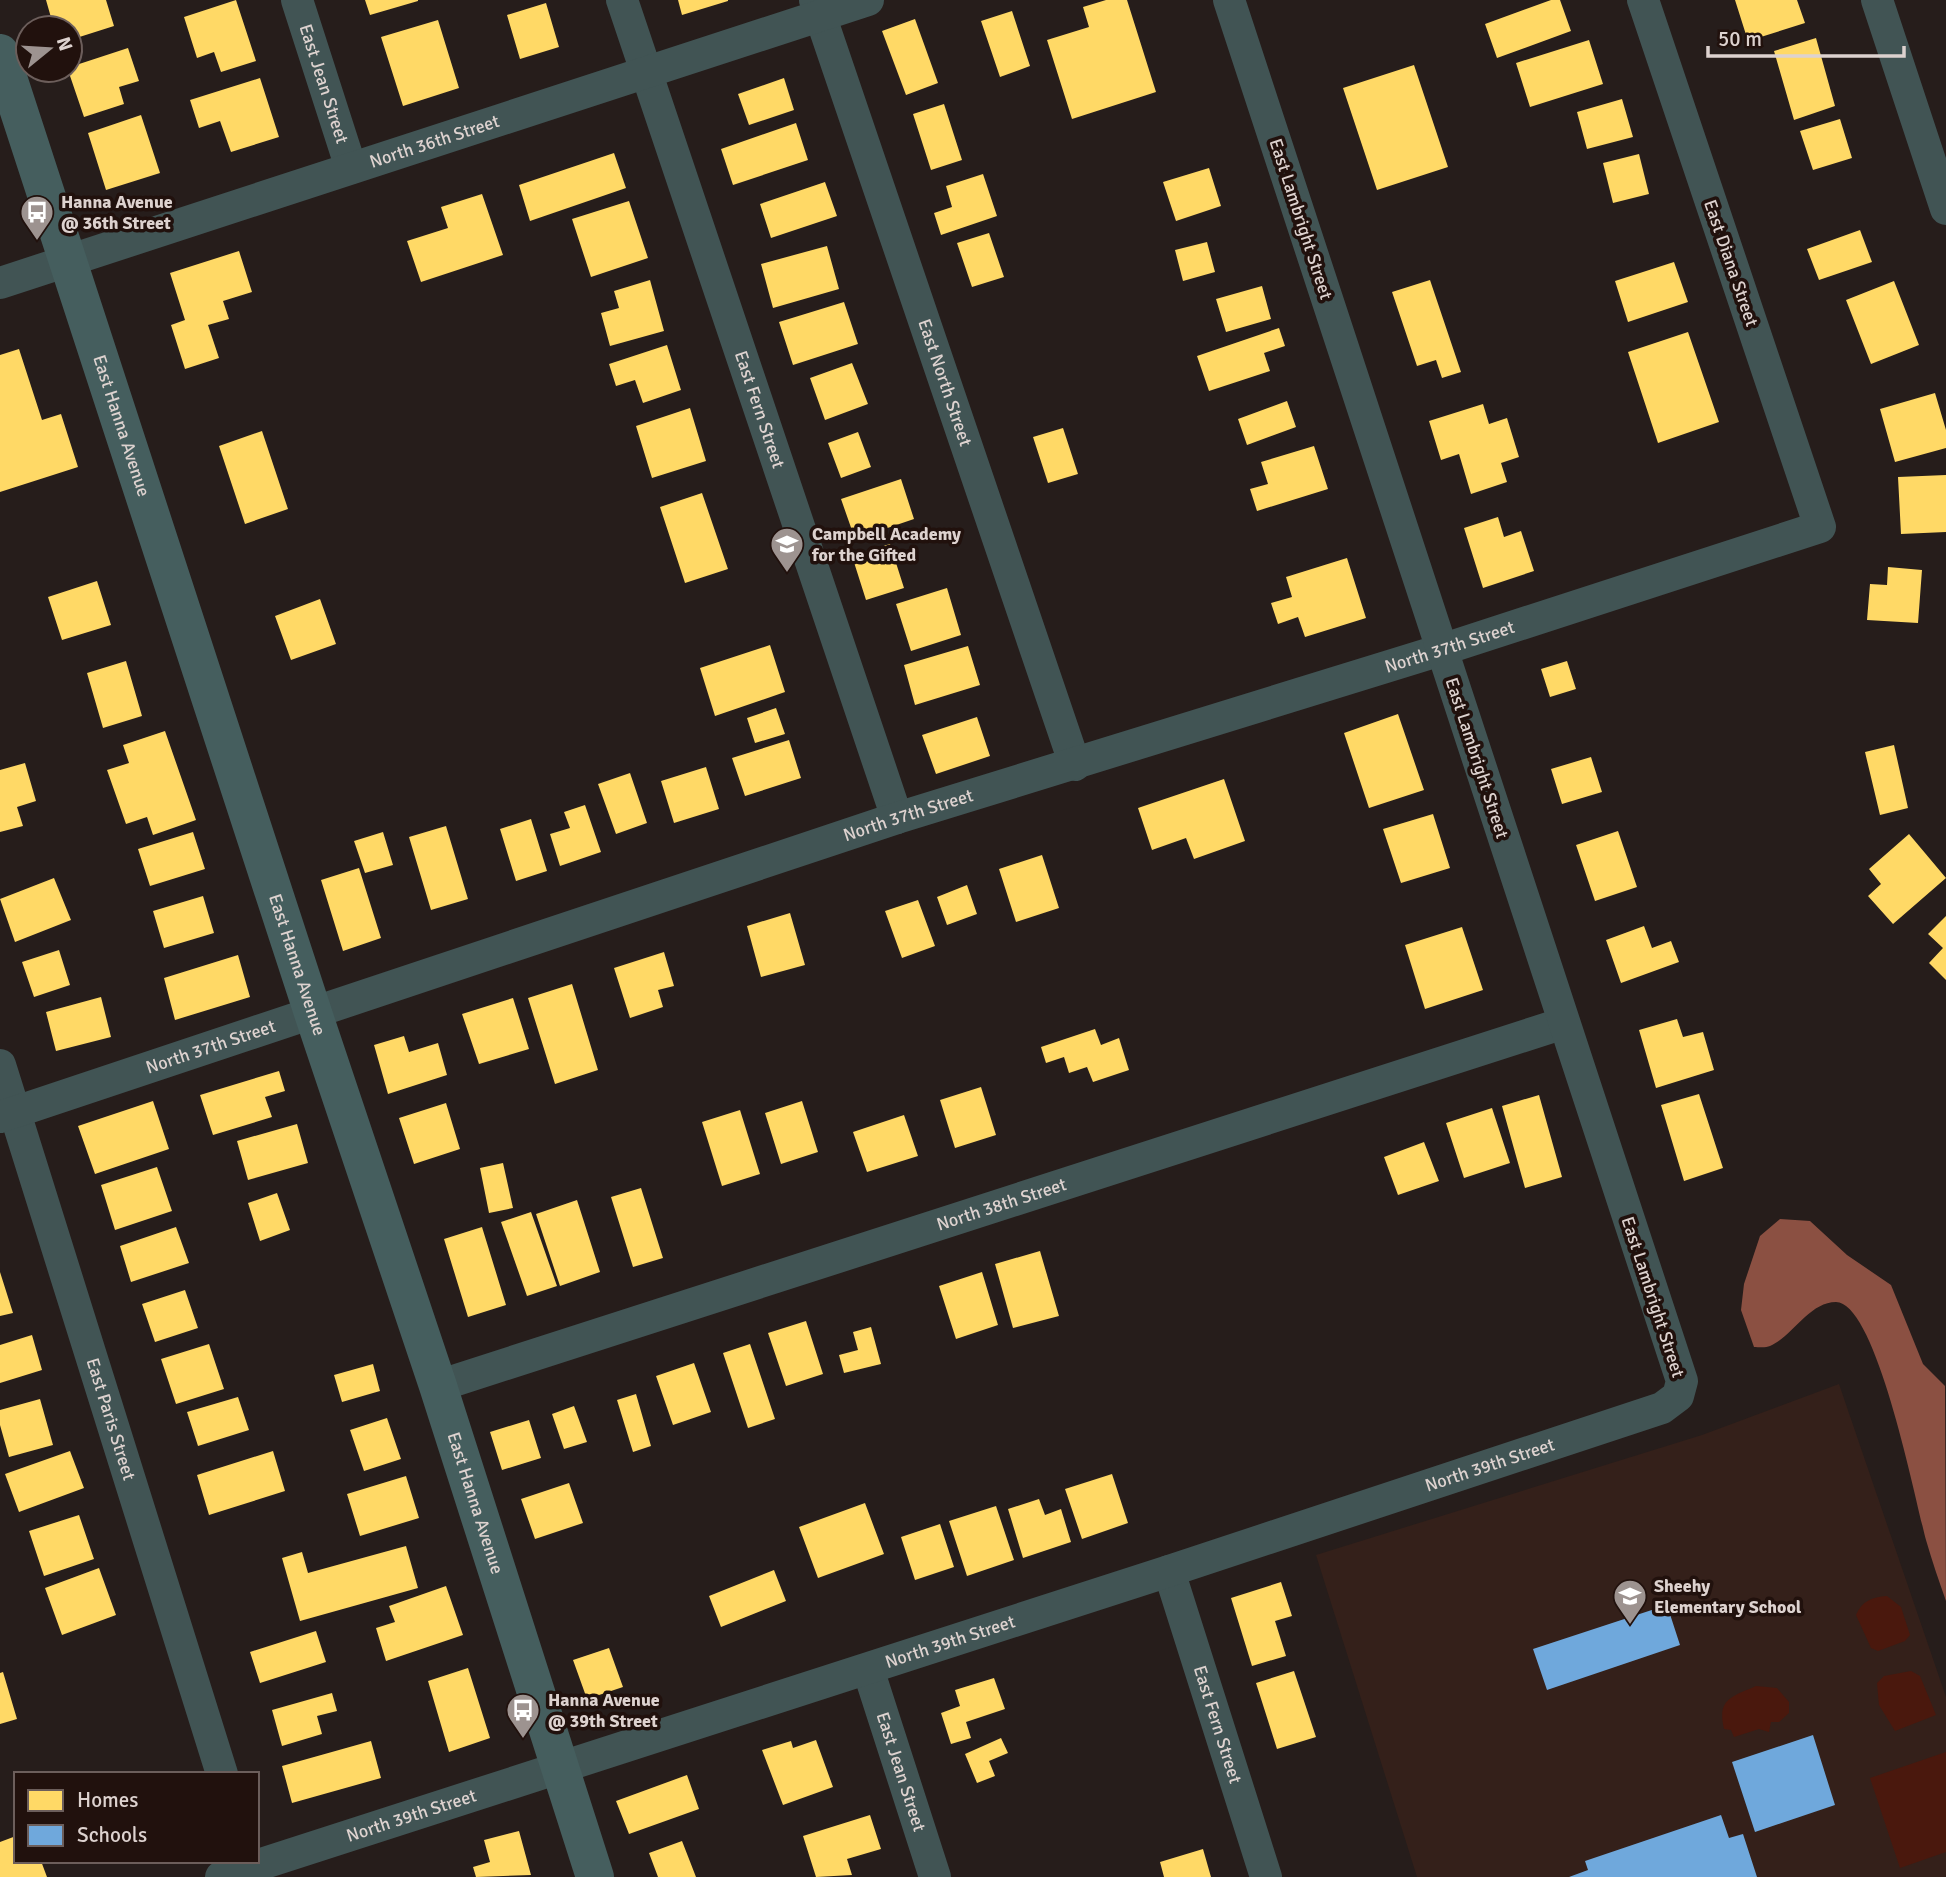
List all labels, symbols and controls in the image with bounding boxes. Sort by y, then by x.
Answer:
north arrow [14,14,84,84]
scale bar [1708,14,1904,58]
street label: East Jean Street [294,21,353,146]
text: 50 m [1718,26,1762,52]
text: N [51,34,78,54]
street label: North 36th Street [367,110,502,173]
street label: East Lambright Street [1265,136,1337,302]
place label: Hanna Avenue @ 36th Street [61,191,173,234]
bus stop icon: Hanna Avenue @ 36th Street [18,193,56,242]
street label: East Diana Street [1699,197,1763,329]
street label: East North Street [913,316,977,449]
street label: East Fern Street [730,348,790,471]
street label: East Hanna Avenue [88,352,155,499]
place label: Campbell Academy for the Gifted [811,523,961,566]
school or university icon: Campbell Academy for the Gifted [768,525,806,574]
street label: North 37th Street [1382,616,1517,678]
street label: East Lambright Street [1441,675,1513,841]
street label: North 37th Street [840,784,976,846]
street label: East Hanna Avenue [264,891,331,1038]
street label: North 37th Street [143,1015,278,1079]
street label: North 38th Street [934,1173,1069,1236]
street label: East Lambright Street [1617,1214,1689,1380]
street label: East Paris Street [81,1355,140,1483]
street label: East Hanna Avenue [442,1429,508,1577]
street label: North 39th Street [1422,1433,1557,1497]
place label: Sheehy Elementary School [1654,1575,1802,1618]
school or university icon: Sheehy Elementary School [1611,1577,1649,1626]
street label: North 39th Street [882,1610,1018,1673]
street label: East Fern Street [1189,1663,1247,1786]
place label: Hanna Avenue @ 39th Street [548,1689,660,1732]
bus stop icon: Hanna Avenue @ 39th Street [504,1691,542,1740]
street label: East Jean Street [872,1709,931,1834]
legend [14,1772,259,1863]
street label: North 39th Street [344,1784,479,1847]
text: Homes [77,1787,139,1813]
text: Schools [77,1822,147,1848]

